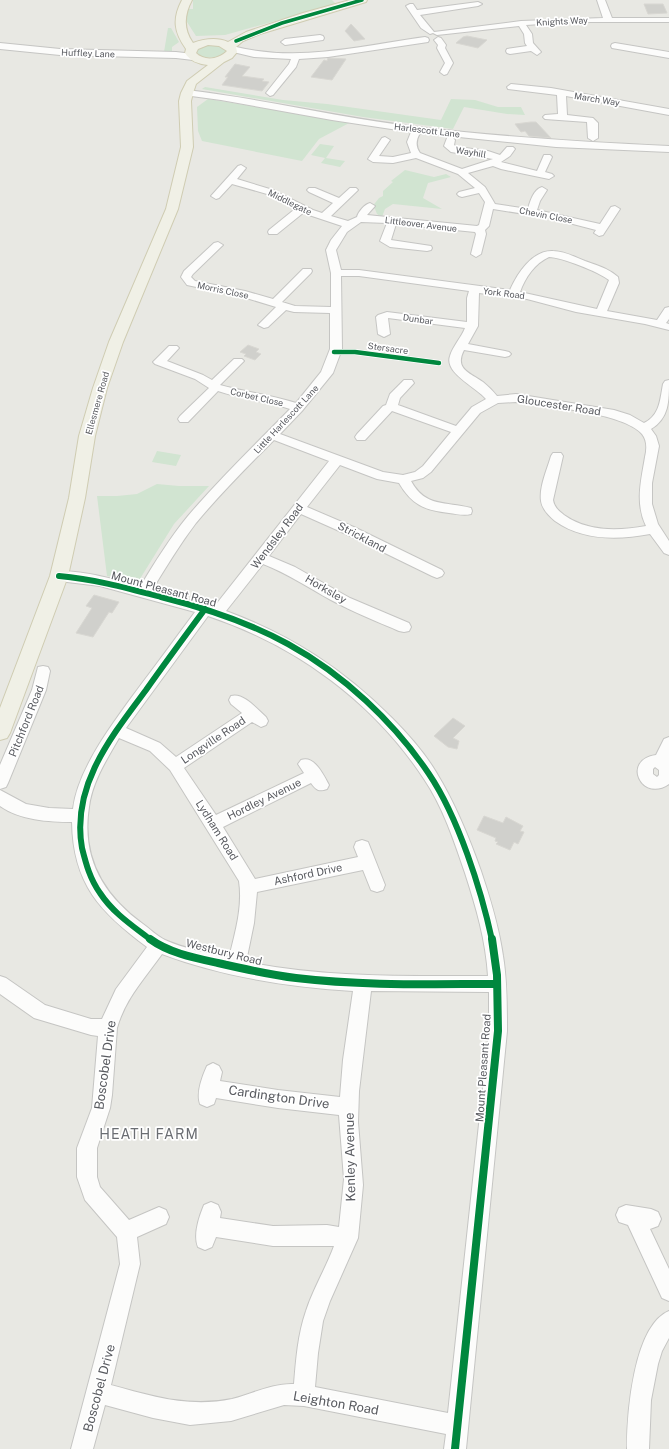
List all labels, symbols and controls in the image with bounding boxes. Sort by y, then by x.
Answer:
street label: Knights Way [536,14,588,28]
street label: Huffley Lane [61,47,115,59]
street label: March Way [573,90,621,108]
street label: Harlescott Lane [393,121,461,139]
street label: Wayhill [455,144,487,160]
street label: Middlegate [266,187,314,217]
street label: Chevin Close [518,204,574,226]
street label: Littleover Avenue [384,214,458,234]
street label: Morris Close [196,279,250,301]
street label: York Road [482,285,526,301]
street label: Dunbar [402,311,434,327]
street label: Stersacre [367,340,409,356]
street label: Ellesmere Road [83,370,111,436]
street label: Little Harlescott Lane [251,382,321,456]
street label: Corbet Close [229,386,285,408]
street label: Gloucester Road [516,392,602,418]
street label: Wendsley Road [249,501,305,571]
street label: Strickland [336,519,388,555]
street label: Mount Pleasant Road [110,569,218,609]
street label: Horksley [303,572,349,606]
street label: Pitchford Road [6,684,46,758]
street label: Longville Road [179,714,247,766]
street label: Hordley Avenue [225,776,303,822]
street label: Lydham Road [194,798,240,862]
street label: Ashford Drive [273,861,343,887]
street label: Westbury Road [185,937,263,967]
street label: Mount Pleasant Road [473,1014,493,1122]
street label: Boscobel Drive [91,1019,119,1111]
street label: Cardington Drive [228,1082,330,1112]
street label: Kenley Avenue [342,1112,358,1202]
district label: HEATH FARM [99,1126,199,1142]
street label: Boscobel Drive [80,1342,118,1434]
street label: Leighton Road [292,1388,380,1418]

